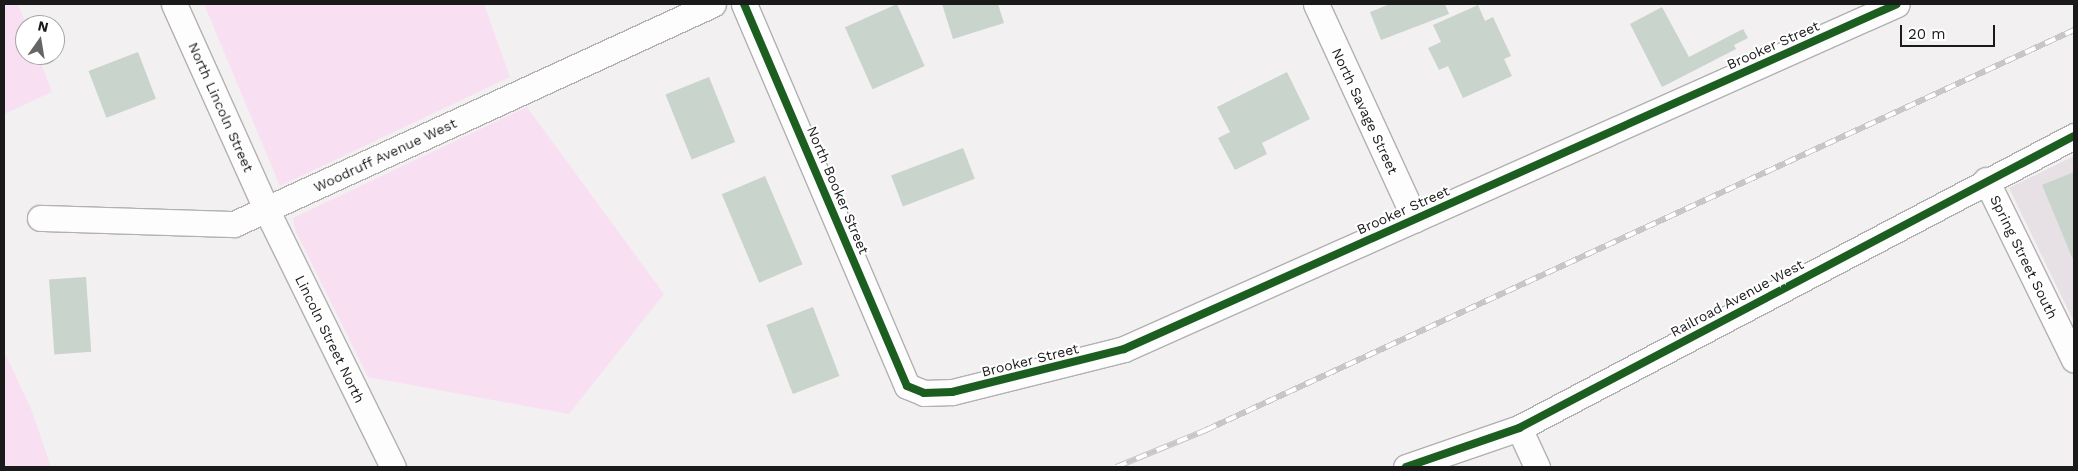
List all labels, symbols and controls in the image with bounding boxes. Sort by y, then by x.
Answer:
north arrow [15,15,65,65]
scale bar [1903,15,1998,47]
text: N [36,17,50,35]
street label: Brooker Street [1724,17,1822,73]
text: 20 m [1908,25,1946,43]
street label: North Lincoln Street [185,40,257,174]
street label: North Savage Street [1328,45,1402,177]
street label: Woodruff Avenue West [310,114,460,196]
street label: North Booker Street [803,123,873,257]
street label: Brooker Street [1354,182,1452,238]
street label: Spring Street South [1987,192,2061,322]
street label: Railroad Avenue West [1667,256,1807,340]
street label: Lincoln Street North [292,272,368,406]
street label: Brooker Street [980,340,1080,380]

